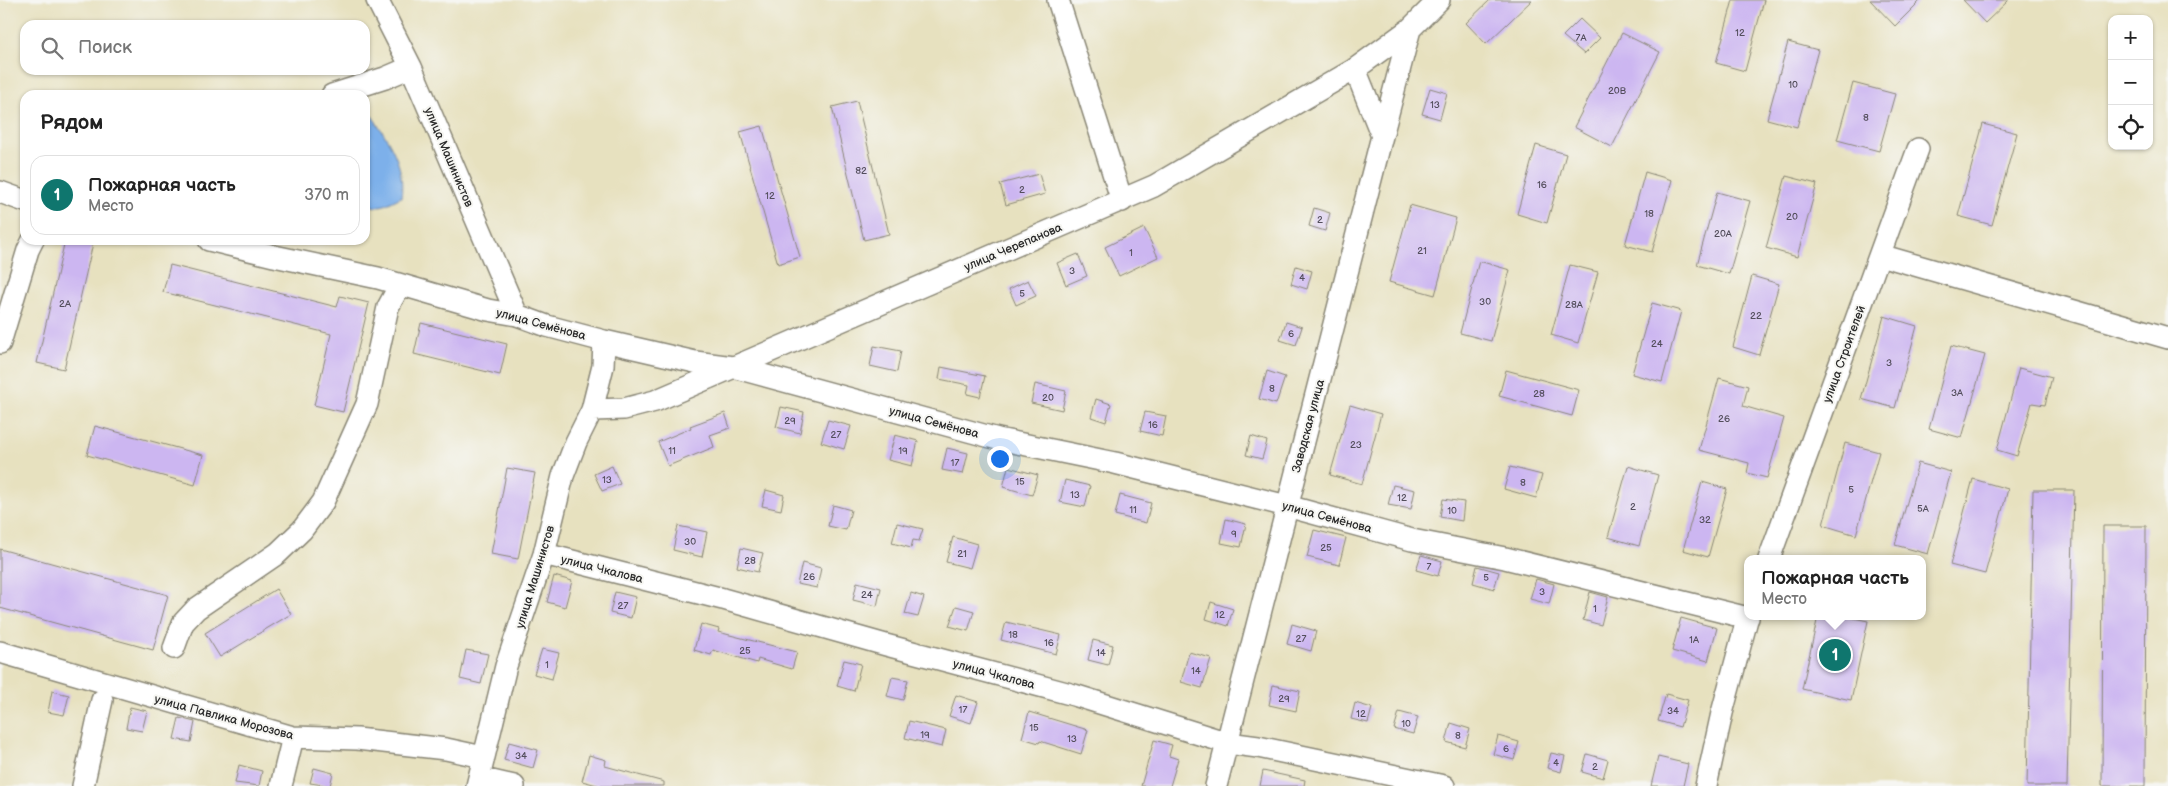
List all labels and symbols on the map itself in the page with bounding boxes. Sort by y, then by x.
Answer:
house number: 12 [1735,27,1745,39]
house number: 7А [1576,32,1587,44]
house number: 10 [1788,79,1798,91]
house number: 20В [1608,85,1627,97]
house number: 13 [1430,99,1440,111]
street label: улица Машинистов [421,105,477,210]
house number: 8 [1863,112,1869,124]
house number: 82 [855,165,867,177]
house number: 16 [1537,179,1547,191]
house number: 2 [1019,184,1025,196]
house number: 12 [765,190,775,202]
house number: 18 [1644,208,1654,220]
house number: 20 [1786,211,1798,223]
house number: 2 [1317,214,1323,226]
street label: улица Черепанова [962,220,1064,275]
house number: 20А [1714,228,1733,240]
house number: 21 [1417,245,1427,257]
house number: 1 [1129,247,1133,259]
house number: 3 [1069,265,1075,277]
house number: 4 [1299,272,1305,284]
house number: 5 [1019,288,1025,300]
house number: 30 [1479,296,1491,308]
house number: 2А [59,298,72,310]
house number: 28А [1565,299,1584,311]
street label: улица Строителей [1820,303,1869,405]
street label: улица Семёнова [494,305,587,344]
house number: 22 [1750,310,1762,322]
house number: 6 [1288,328,1294,340]
house number: 24 [1651,338,1663,350]
house number: 3 [1886,357,1892,369]
street label: Заводская улица [1289,378,1328,474]
house number: 8 [1269,383,1275,395]
house number: 3А [1951,387,1964,399]
house number: 28 [1533,388,1545,400]
house number: 20 [1042,392,1054,404]
street label: улица Семёнова [887,403,980,442]
house number: 26 [1718,413,1730,425]
house number: 29 [784,415,796,427]
house number: 16 [1148,419,1158,431]
house number: 27 [831,429,841,441]
house number: 23 [1350,439,1362,451]
house number: 11 [668,445,676,457]
house number: 19 [898,445,908,457]
your location [987,446,1013,472]
house number: 17 [951,457,959,469]
house number: 13 [602,474,612,486]
house number: 15 [1015,476,1025,488]
house number: 8 [1520,477,1526,489]
house number: 5 [1848,484,1854,496]
house number: 13 [1070,489,1080,501]
house number: 12 [1397,492,1407,504]
street label: улица Семёнова [1280,498,1373,537]
house number: 2 [1630,501,1636,513]
house number: 5А [1917,503,1930,515]
house number: 11 [1129,504,1137,516]
house number: 10 [1447,505,1457,517]
house number: 32 [1699,514,1711,526]
street label: улица Машинистов [513,523,558,630]
house number: 9 [1231,528,1237,540]
house number: 30 [684,536,696,548]
house number: 25 [1320,542,1332,554]
house number: 21 [957,548,967,560]
street label: улица Чкалова [559,552,645,587]
house number: 28 [744,555,756,567]
house number: 7 [1427,561,1432,573]
house number: 26 [803,571,815,583]
house number: 5 [1483,572,1489,584]
house number: 3 [1539,586,1545,598]
house number: 24 [861,589,873,601]
house number: 27 [618,600,628,612]
house number: 1 [1593,603,1597,615]
house number: 12 [1215,609,1225,621]
house number: 18 [1008,629,1018,641]
house number: 27 [1296,633,1306,645]
house number: 1А [1689,634,1700,646]
pin: 1 [1819,636,1851,674]
house number: 16 [1044,637,1054,649]
house number: 25 [739,645,751,657]
house number: 14 [1096,647,1106,659]
street label: улица Чкалова [951,656,1036,693]
house number: 1 [545,659,549,671]
house number: 14 [1191,665,1201,677]
street label: улица Павлика Морозова [153,692,295,743]
house number: 29 [1278,693,1290,705]
house number: 17 [959,704,967,716]
house number: 34 [1667,705,1679,717]
house number: 12 [1356,708,1366,720]
house number: 10 [1401,718,1411,730]
house number: 15 [1029,722,1039,734]
house number: 19 [920,729,930,741]
house number: 8 [1455,730,1461,742]
house number: 13 [1067,733,1077,745]
house number: 6 [1503,743,1509,755]
house number: 34 [515,750,527,762]
house number: 4 [1553,757,1559,769]
house number: 2 [1592,761,1598,773]

